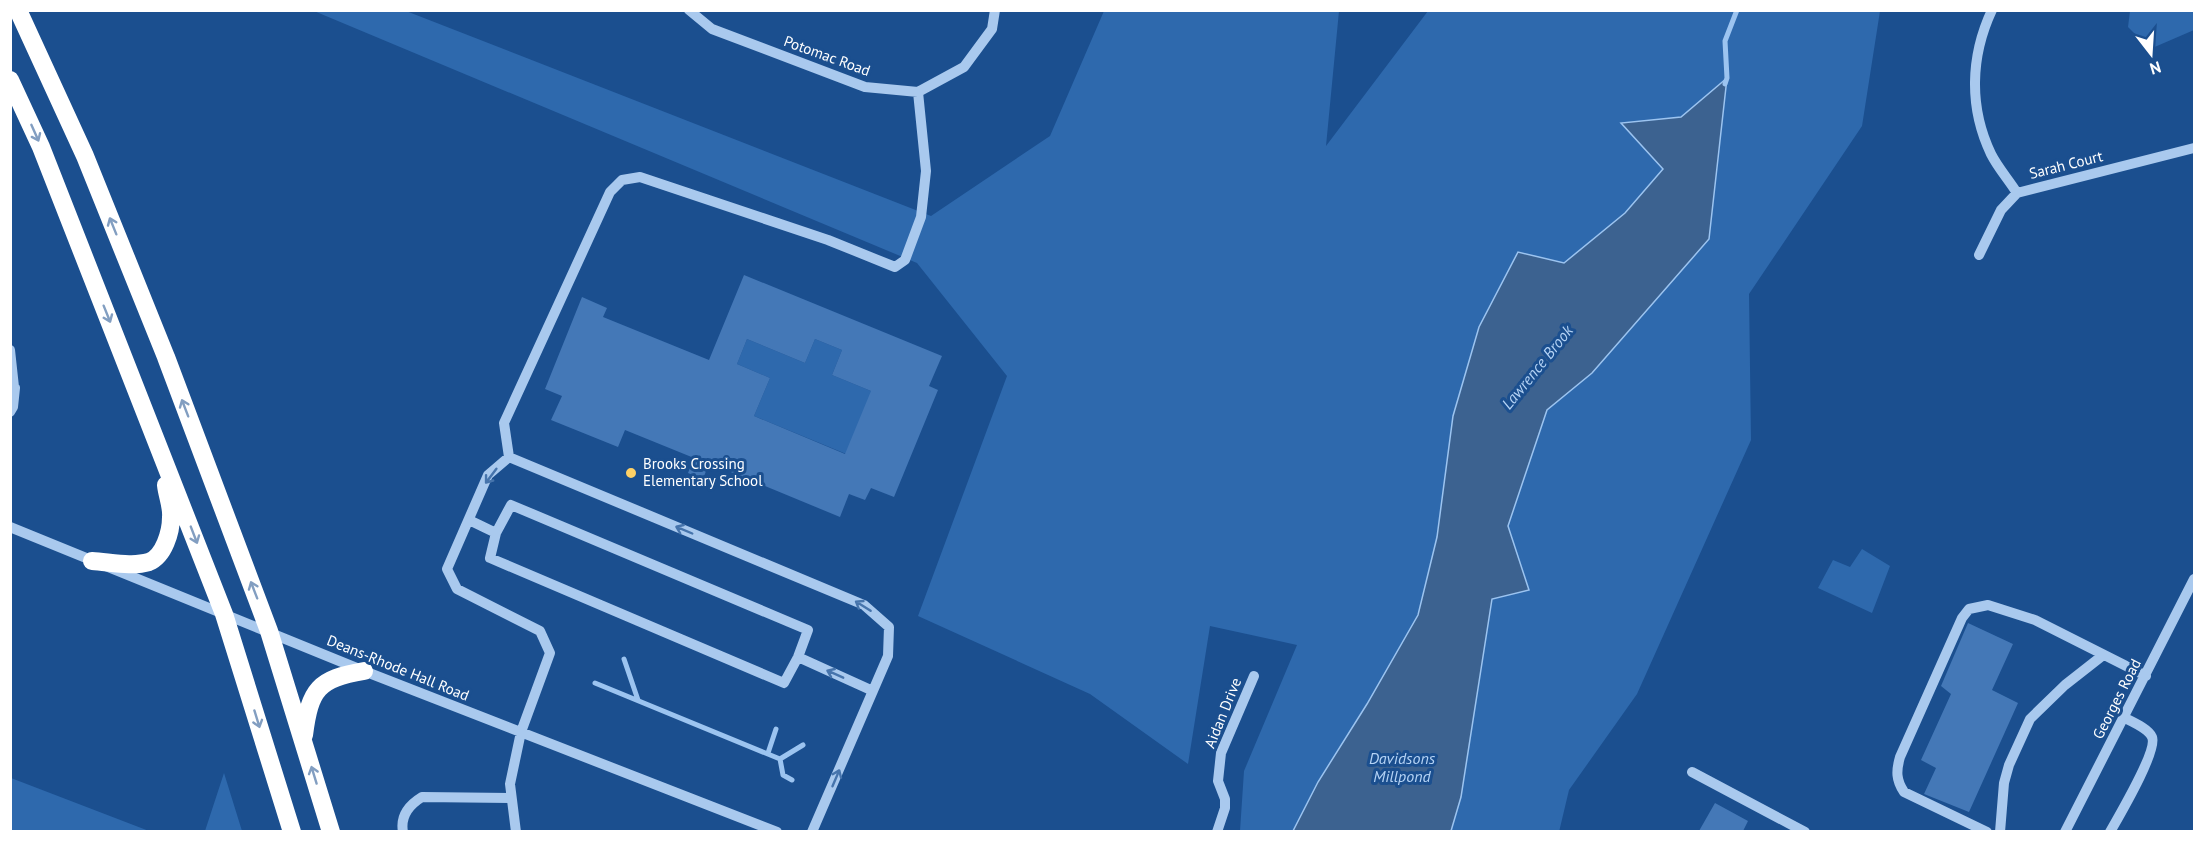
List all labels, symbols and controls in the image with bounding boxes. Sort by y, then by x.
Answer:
north arrow [2121,24,2181,84]
street label: Potomac Road [781,31,873,80]
text: N [2147,57,2163,79]
one-way arrow [29,123,41,141]
street label: Sarah Court [2027,146,2105,183]
one-way arrow [107,218,118,236]
one-way arrow [102,304,113,323]
water label: Lawrence Brook [1497,320,1577,413]
one-way arrow [179,399,190,418]
place label: Brooks Crossing Elementary School [643,454,763,490]
marker: Brooks Crossing Elementary School [624,466,638,480]
one-way arrow [485,467,497,483]
one-way arrow [675,524,693,535]
one-way arrow [189,525,200,543]
one-way arrow [247,581,258,600]
one-way arrow [855,600,872,612]
street label: Deans-Rhode Hall Road [324,630,472,705]
street label: Georges Road [2088,655,2145,742]
one-way arrow [827,668,845,679]
street label: Aidan Drive [1200,675,1245,751]
one-way arrow [252,709,263,728]
water label: Davidsons Millpond [1369,748,1436,786]
one-way arrow [308,766,319,785]
one-way arrow [831,769,842,787]

